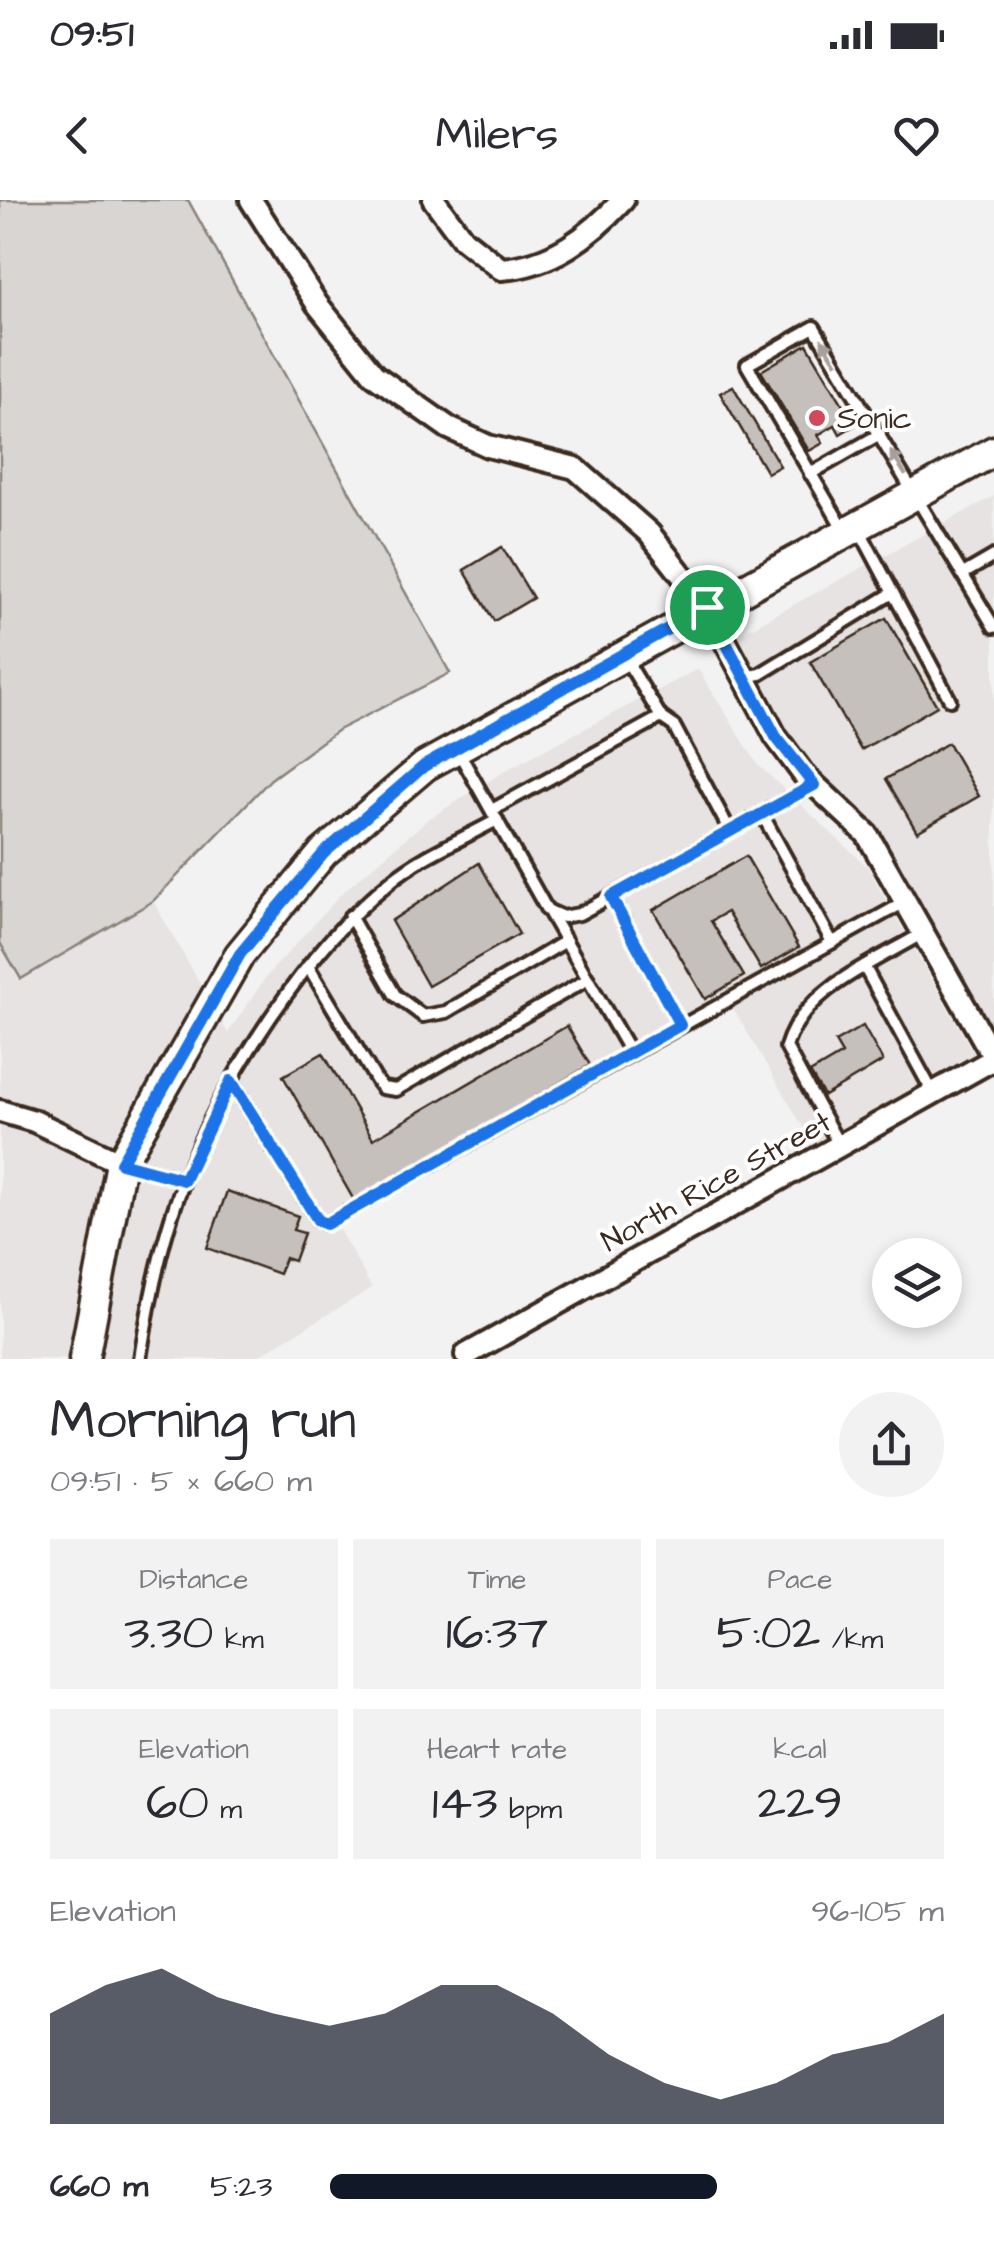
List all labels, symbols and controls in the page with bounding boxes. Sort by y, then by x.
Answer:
text: 09:51 [50,9,134,61]
text: Milers [436,104,558,166]
icon: back [50,108,105,163]
icon: heart [889,108,944,163]
one-way arrow [820,337,838,365]
place label: Sonic [837,398,912,440]
marker: Sonic [806,407,828,429]
one-way arrow [889,450,908,477]
pin [665,565,750,650]
icon: arrive [680,580,735,635]
street label: North Rice Street [594,1101,839,1263]
map controls [872,1238,962,1328]
button: layers [872,1238,962,1328]
text: Morning run [50,1383,356,1459]
button: share [839,1392,944,1497]
text: 09:51 · 5 × 660 m [50,1459,312,1504]
text: Distance [140,1560,248,1599]
text: Time [468,1560,526,1599]
text: Pace [768,1560,832,1599]
text: 3.30 [124,1599,214,1668]
text: 16:37 [446,1599,548,1668]
text: 5:02 [717,1599,820,1668]
text: km [214,1620,264,1659]
text: /km [820,1620,883,1659]
text: Elevation [139,1730,249,1769]
text: Heart rate [427,1730,567,1769]
text: kcal [773,1730,827,1769]
text: 60 [146,1769,209,1838]
text: 143 [432,1769,498,1838]
text: 229 [757,1769,843,1838]
text: m [209,1790,242,1829]
text: bpm [498,1790,562,1829]
text: Elevation [50,1889,176,1934]
text: 96–105 m [811,1889,944,1934]
text: 660 m [50,2164,148,2209]
text: 5:23 [210,2164,273,2209]

